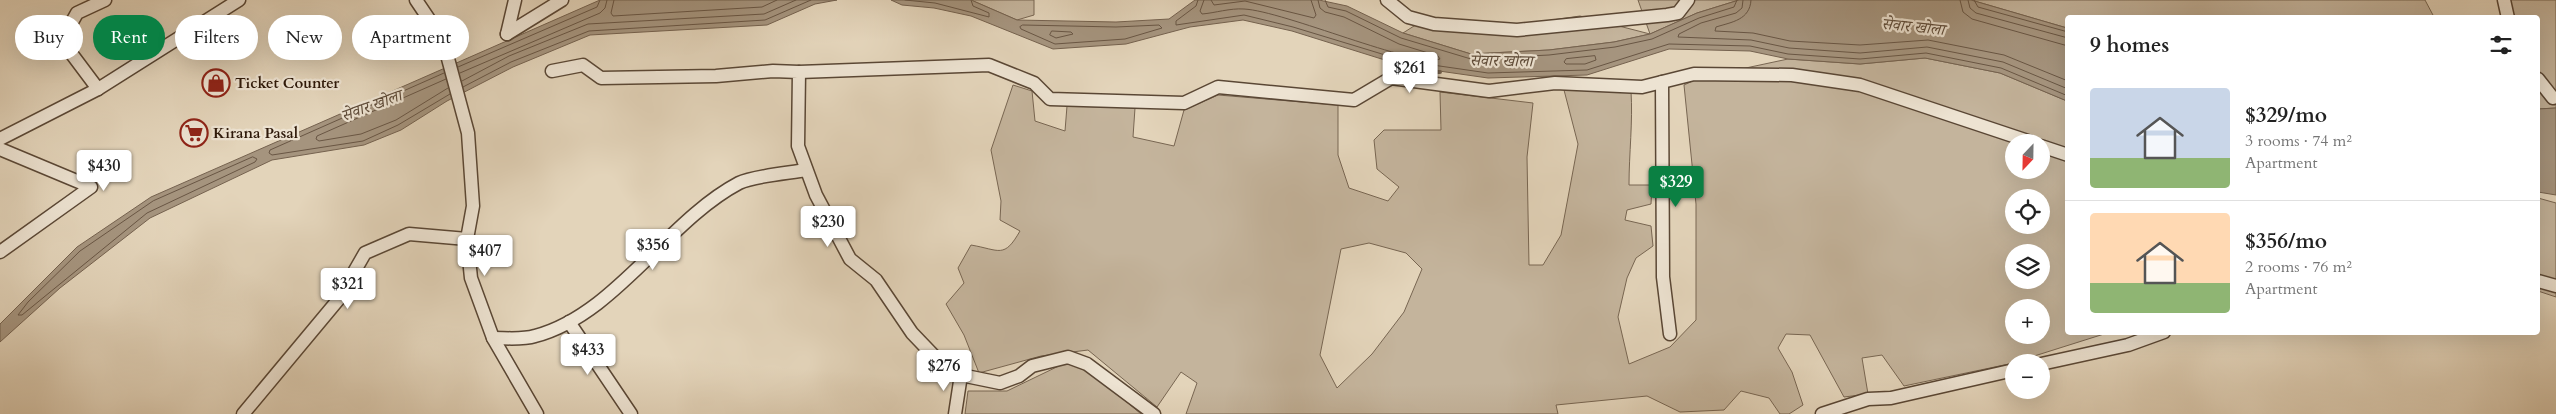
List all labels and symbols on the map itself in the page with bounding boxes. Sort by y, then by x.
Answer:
water label: सेवार खोला [1880,13,1948,42]
water label: सेवार खोला [1469,49,1536,73]
pin: $261 [1380,52,1440,94]
shop icon: Ticket Counter [201,68,231,98]
place label: Ticket Counter [235,73,340,93]
water label: सेवार खोला [338,84,408,127]
supermarket icon: Kirana Pasal [179,118,209,148]
place label: Kirana Pasal [213,123,299,143]
north arrow [2005,134,2050,179]
pin: $430 [74,150,134,192]
pin: $329 [1646,166,1706,208]
pin: $230 [798,206,858,248]
pin: $356 [623,228,683,271]
pin: $407 [455,234,515,277]
pin: $321 [318,268,378,310]
pin: $433 [558,334,618,376]
pin: $276 [914,350,974,392]

